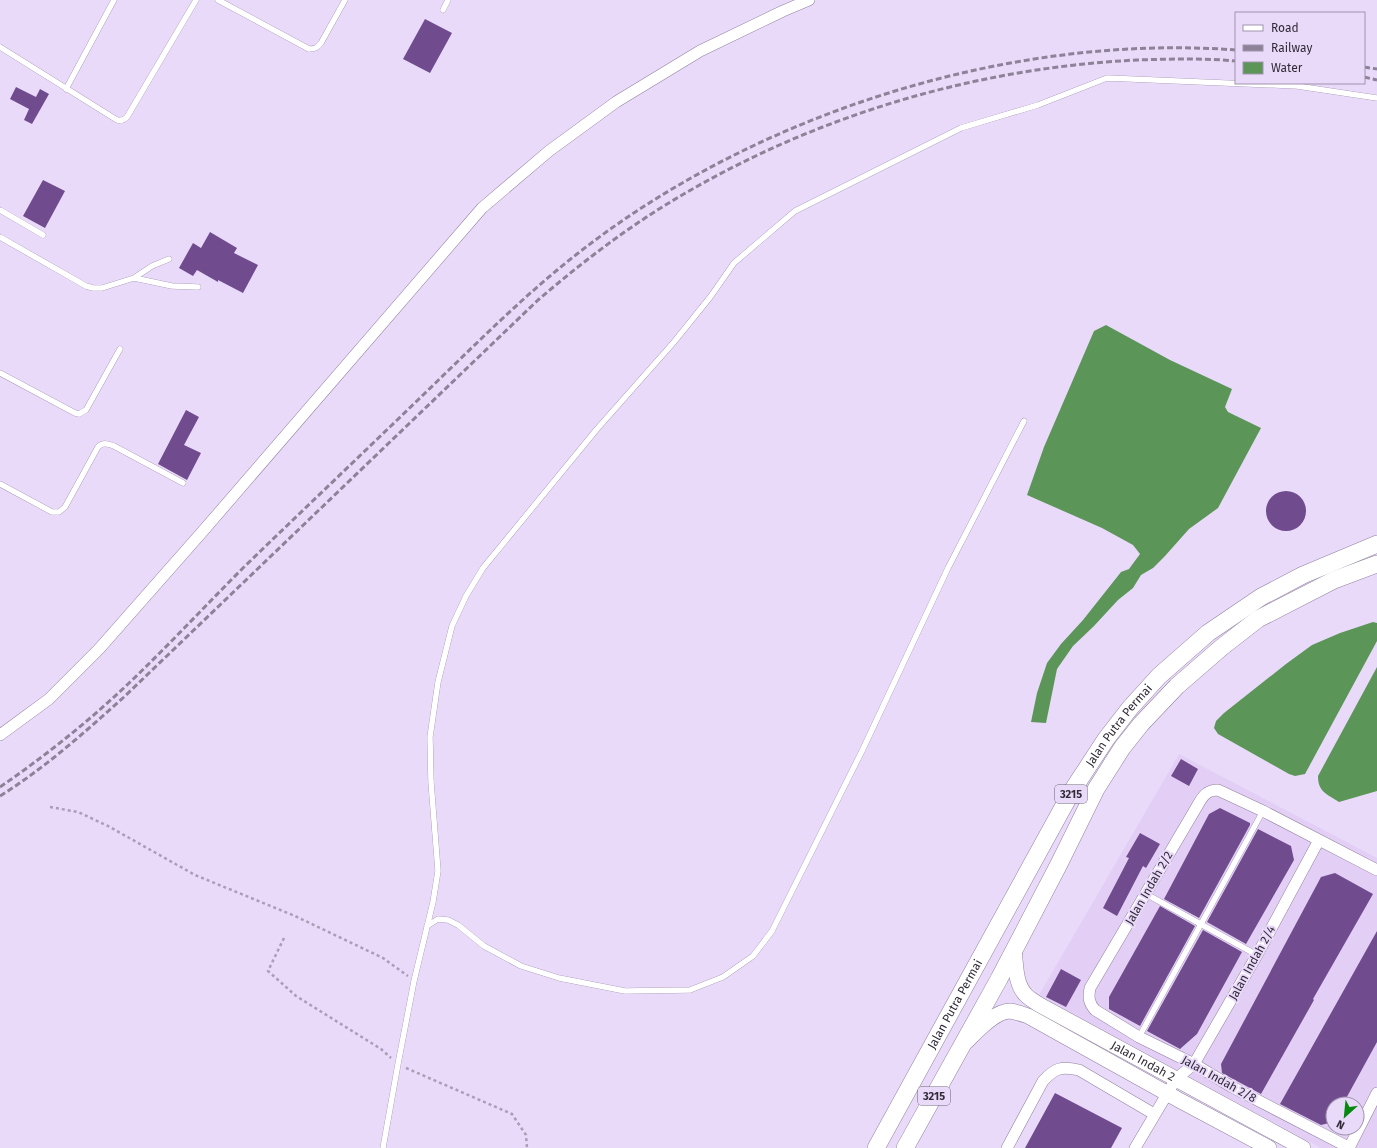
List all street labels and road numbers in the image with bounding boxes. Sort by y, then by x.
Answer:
street label: Jalan Putra Permai [1083,681,1155,769]
road number: 3215 [1055,785,1087,803]
street label: Jalan Indah 2/2 [1122,849,1176,927]
street label: Jalan Indah 2/4 [1226,923,1278,1003]
street label: Jalan Putra Permai [925,957,985,1052]
street label: Jalan Indah 2 [1108,1038,1177,1084]
street label: Jalan Indah 2/8 [1179,1053,1259,1105]
road number: 3215 [918,1087,950,1105]

